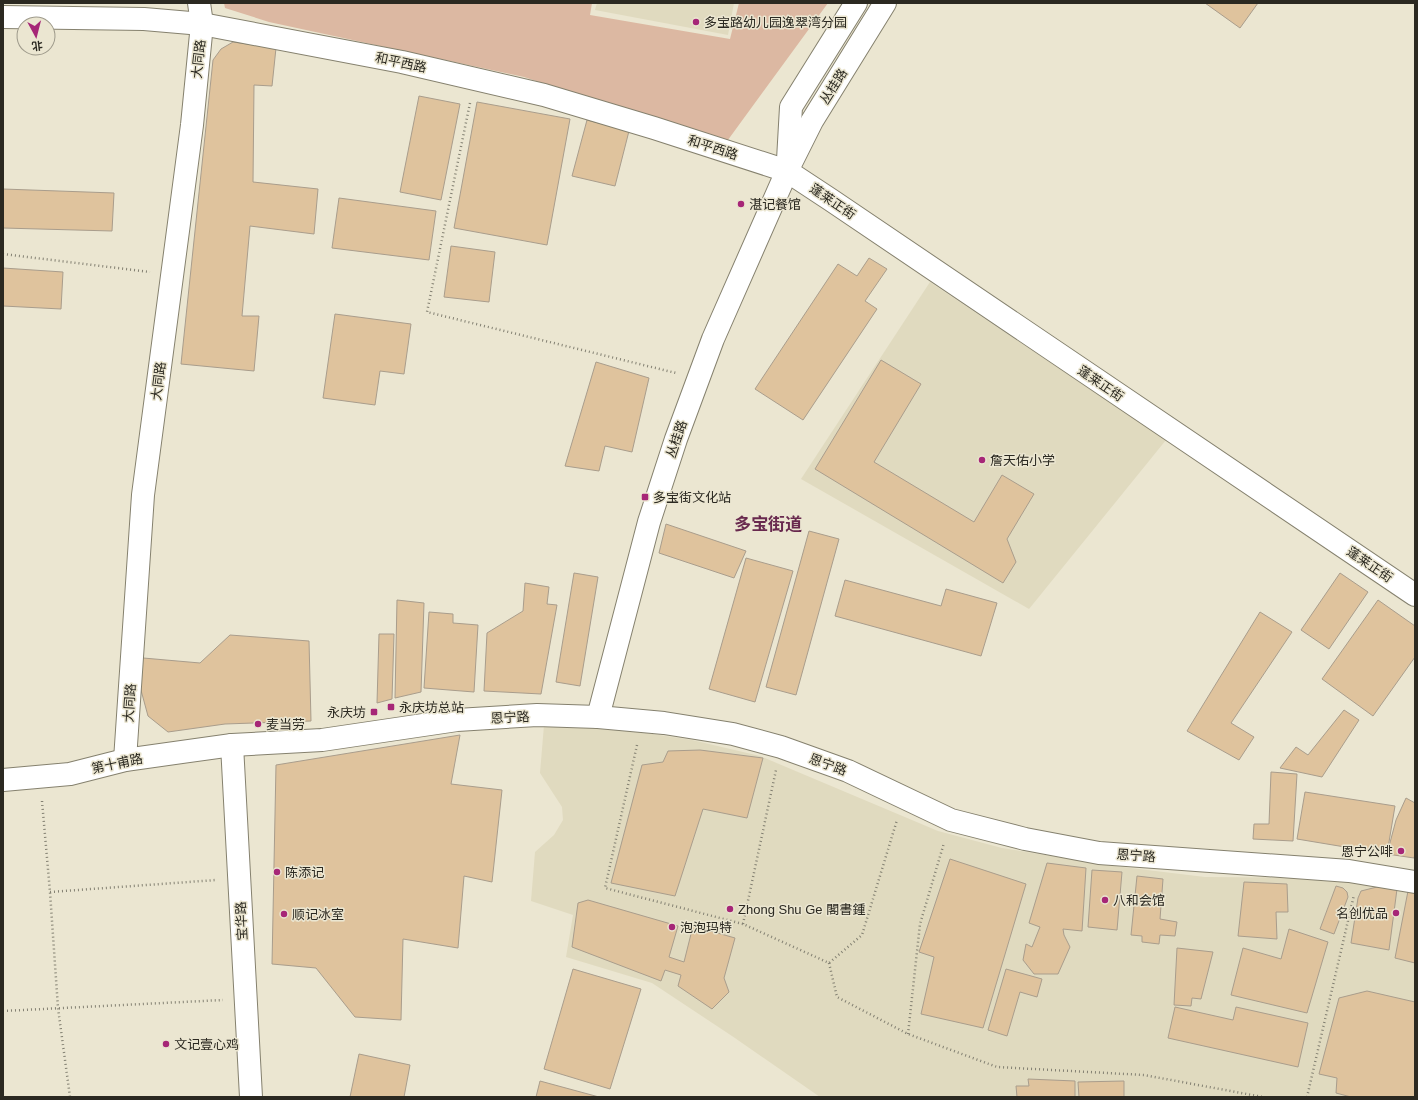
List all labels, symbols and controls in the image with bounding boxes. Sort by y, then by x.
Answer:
place label: 多宝路幼儿园逸翠湾分园 [704,15,847,30]
north arrow [16,16,56,56]
marker: 多宝路幼儿园逸翠湾分园 [691,17,701,27]
text: 北 [31,39,43,53]
street label: 大同路 [189,39,208,79]
street label: 和平西路 [374,50,428,75]
street label: 丛桂路 [817,66,850,107]
street label: 和平西路 [686,132,740,163]
street label: 蓬莱正街 [807,181,858,222]
place label: 湛记餐馆 [749,197,801,212]
marker: 湛记餐馆 [736,199,746,209]
street label: 大同路 [149,361,168,401]
street label: 蓬莱正街 [1075,363,1126,404]
street label: 丛桂路 [663,418,690,460]
place label: 詹天佑小学 [990,453,1055,468]
marker: 詹天佑小学 [977,455,987,465]
place label: 多宝街文化站 [653,490,731,505]
marker: 多宝街文化站 [640,492,650,502]
district label: 多宝街道 [734,515,802,534]
street label: 蓬莱正街 [1344,544,1395,585]
street label: 大同路 [121,683,138,723]
place label: 永庆坊总站 [399,700,464,715]
marker: 永庆坊总站 [386,702,396,712]
place label: 永庆坊 [327,705,366,720]
marker: 永庆坊 [369,707,379,717]
street label: 恩宁路 [490,709,530,726]
place label: 麦当劳 [266,717,305,732]
marker: 麦当劳 [253,719,263,729]
street label: 第十甫路 [90,751,144,776]
street label: 恩宁路 [807,751,849,778]
place label: 恩宁公啡 [1341,844,1393,859]
marker: 恩宁公啡 [1396,846,1406,856]
street label: 恩宁路 [1116,847,1156,864]
place label: 陈添记 [285,865,324,880]
marker: 陈添记 [272,867,282,877]
place label: 八和会馆 [1113,893,1165,908]
marker: 八和会馆 [1100,895,1110,905]
street label: 宝华路 [233,901,250,941]
place label: Zhong Shu Ge 閣書鍾 [738,902,865,917]
marker: Zhong Shu Ge 閣書鍾 [725,904,735,914]
place label: 名创优品 [1336,906,1388,921]
place label: 顺记冰室 [292,907,344,922]
marker: 名创优品 [1391,908,1401,918]
marker: 顺记冰室 [279,909,289,919]
place label: 泡泡玛特 [680,920,732,935]
marker: 泡泡玛特 [667,922,677,932]
place label: 文记壹心鸡 [174,1037,239,1052]
marker: 文记壹心鸡 [161,1039,171,1049]

